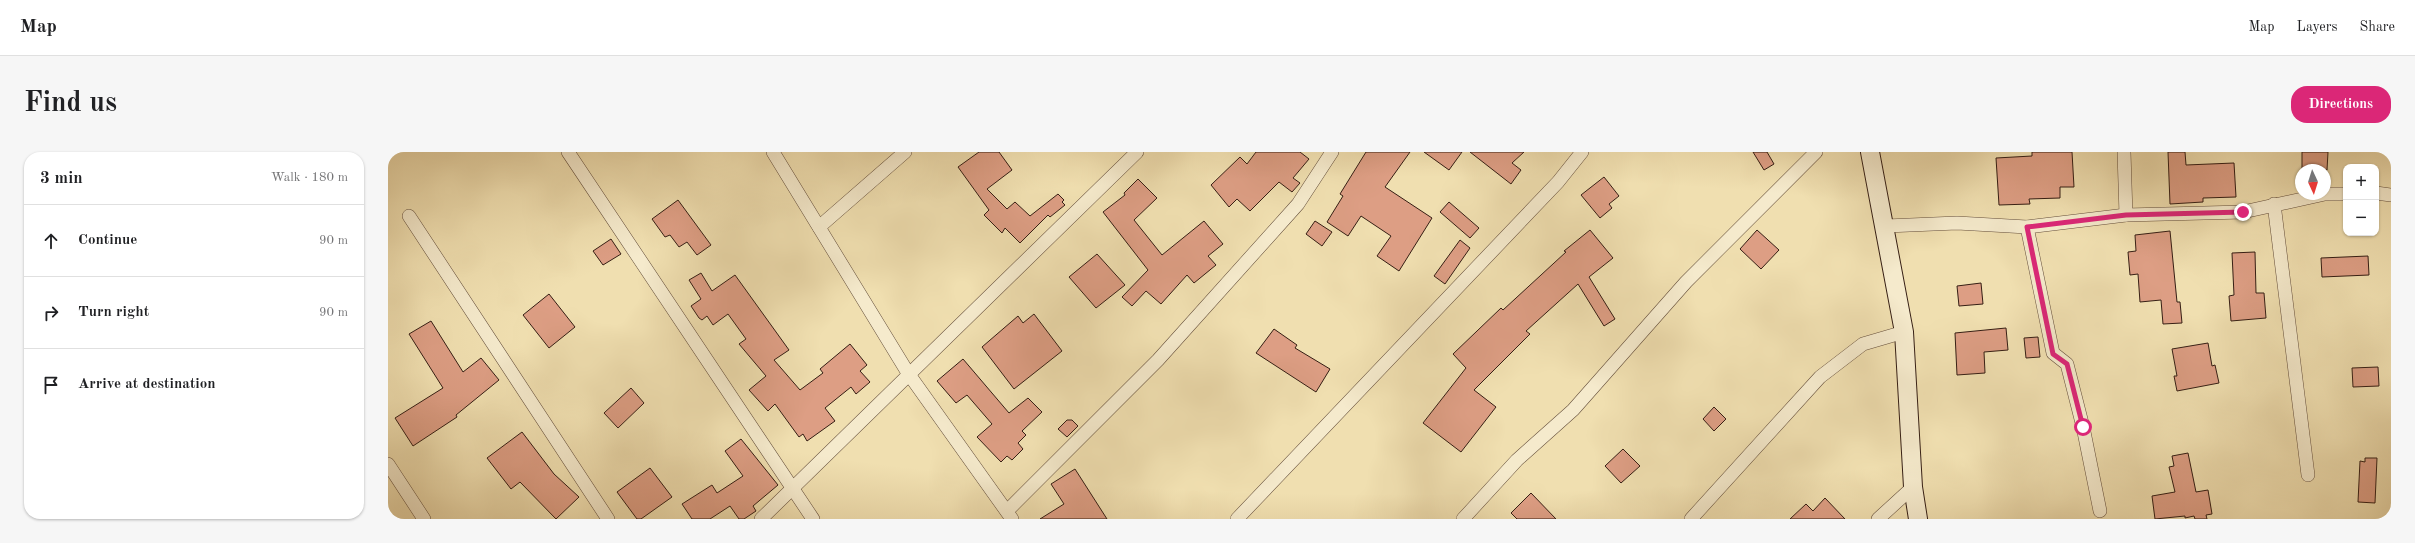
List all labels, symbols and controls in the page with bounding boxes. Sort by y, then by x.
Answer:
text: Map [20,18,57,37]
text: Map [2249,20,2275,34]
text: Layers [2297,20,2338,34]
text: Share [2360,20,2395,34]
button: Directions [2291,86,2391,123]
text: Find us [24,90,117,118]
north arrow [2295,164,2331,200]
map controls [2343,164,2379,236]
button: + [2343,164,2379,200]
text: 3 min [40,170,83,187]
text: Walk · 180 m [271,171,348,184]
button: − [2343,200,2379,236]
route end [2234,203,2252,221]
icon: ahead [40,230,62,252]
text: Continue [78,233,137,248]
text: 90 m [319,234,348,247]
icon: right [40,302,62,324]
text: Turn right [78,305,149,320]
text: 90 m [319,306,348,319]
icon: arrive [40,374,62,396]
text: Arrive at destination [78,377,216,392]
route start [2074,418,2092,436]

